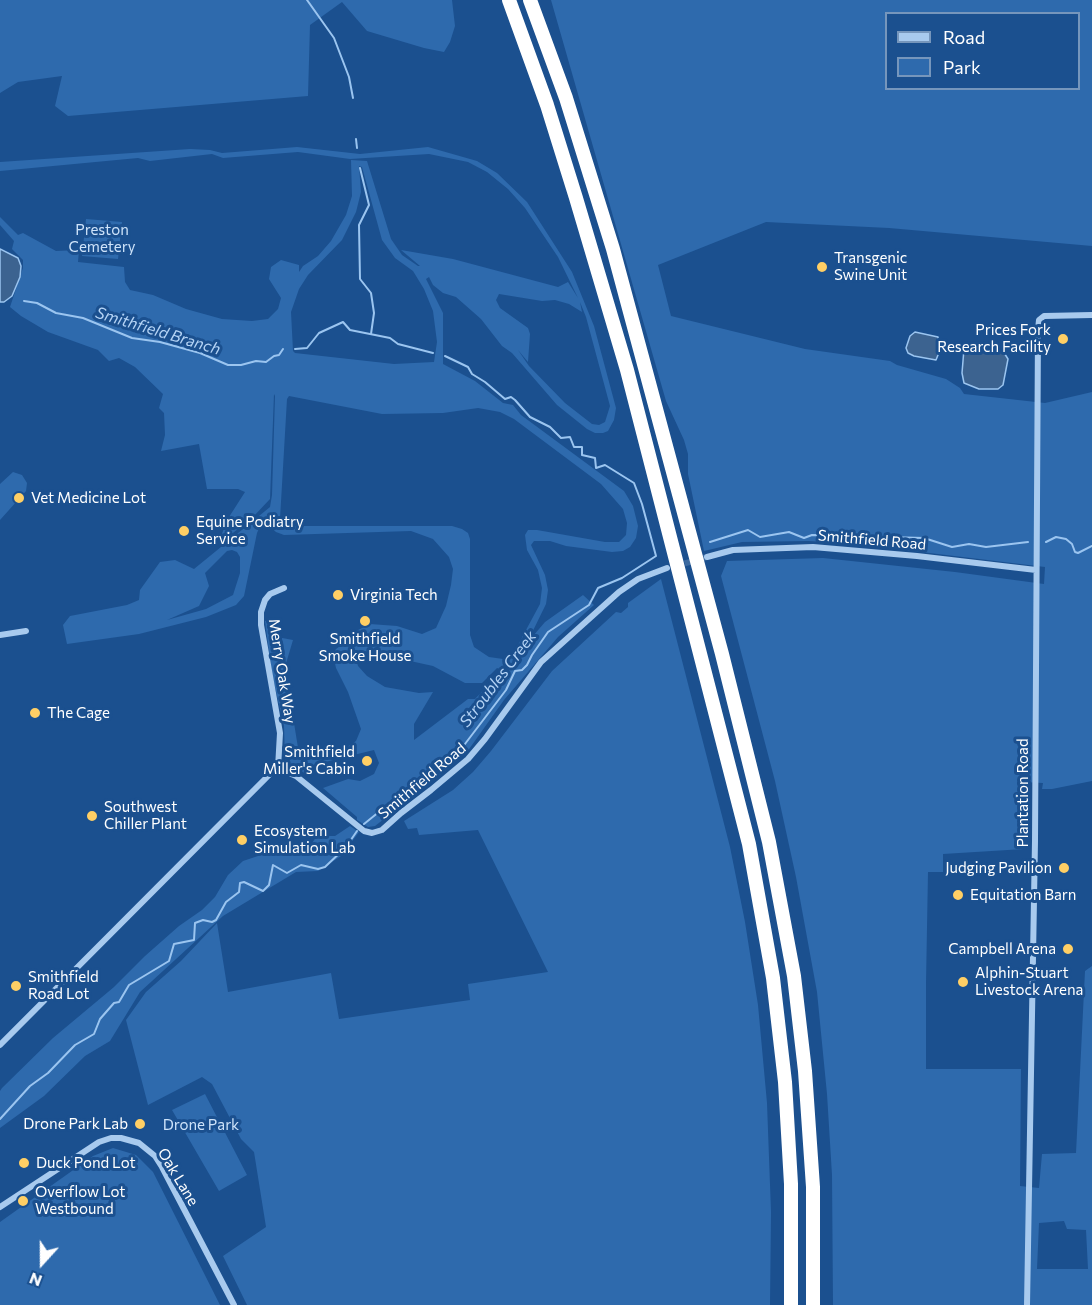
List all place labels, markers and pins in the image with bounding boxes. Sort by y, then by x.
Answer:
place label: Transgenic Swine Unit [834,249,907,284]
marker: Transgenic Swine Unit [815,260,829,274]
place label: Prices Fork Research Facility [937,321,1051,356]
marker: Prices Fork Research Facility [1056,332,1070,346]
place label: Vet Medicine Lot [31,489,146,507]
marker: Vet Medicine Lot [12,491,26,505]
place label: Equine Podiatry Service [196,513,304,548]
marker: Equine Podiatry Service [177,524,191,538]
place label: Virginia Tech [350,586,438,604]
marker: Virginia Tech [331,588,345,602]
marker: Smithfield Smoke House [358,614,372,628]
place label: Smithfield Smoke House [319,630,411,665]
place label: The Cage [47,704,110,722]
marker: The Cage [28,706,42,720]
place label: Smithfield Miller's Cabin [263,743,355,778]
marker: Smithfield Miller's Cabin [360,754,374,768]
place label: Southwest Chiller Plant [104,798,187,833]
marker: Southwest Chiller Plant [85,809,99,823]
place label: Ecosystem Simulation Lab [254,822,356,857]
marker: Ecosystem Simulation Lab [235,833,249,847]
place label: Judging Pavilion [945,859,1052,877]
marker: Judging Pavilion [1057,861,1071,875]
place label: Equitation Barn [970,886,1076,904]
marker: Equitation Barn [951,888,965,902]
place label: Campbell Arena [948,940,1056,958]
marker: Campbell Arena [1061,942,1075,956]
place label: Alphin-Stuart Livestock Arena [975,964,1083,999]
place label: Smithfield Road Lot [28,968,99,1003]
marker: Alphin-Stuart Livestock Arena [956,975,970,989]
marker: Smithfield Road Lot [9,979,23,993]
place label: Drone Park Lab [23,1115,128,1133]
marker: Drone Park Lab [133,1117,147,1131]
place label: Duck Pond Lot [36,1154,136,1172]
marker: Duck Pond Lot [17,1156,31,1170]
place label: Overflow Lot Westbound [35,1183,125,1218]
marker: Overflow Lot Westbound [16,1194,30,1208]

